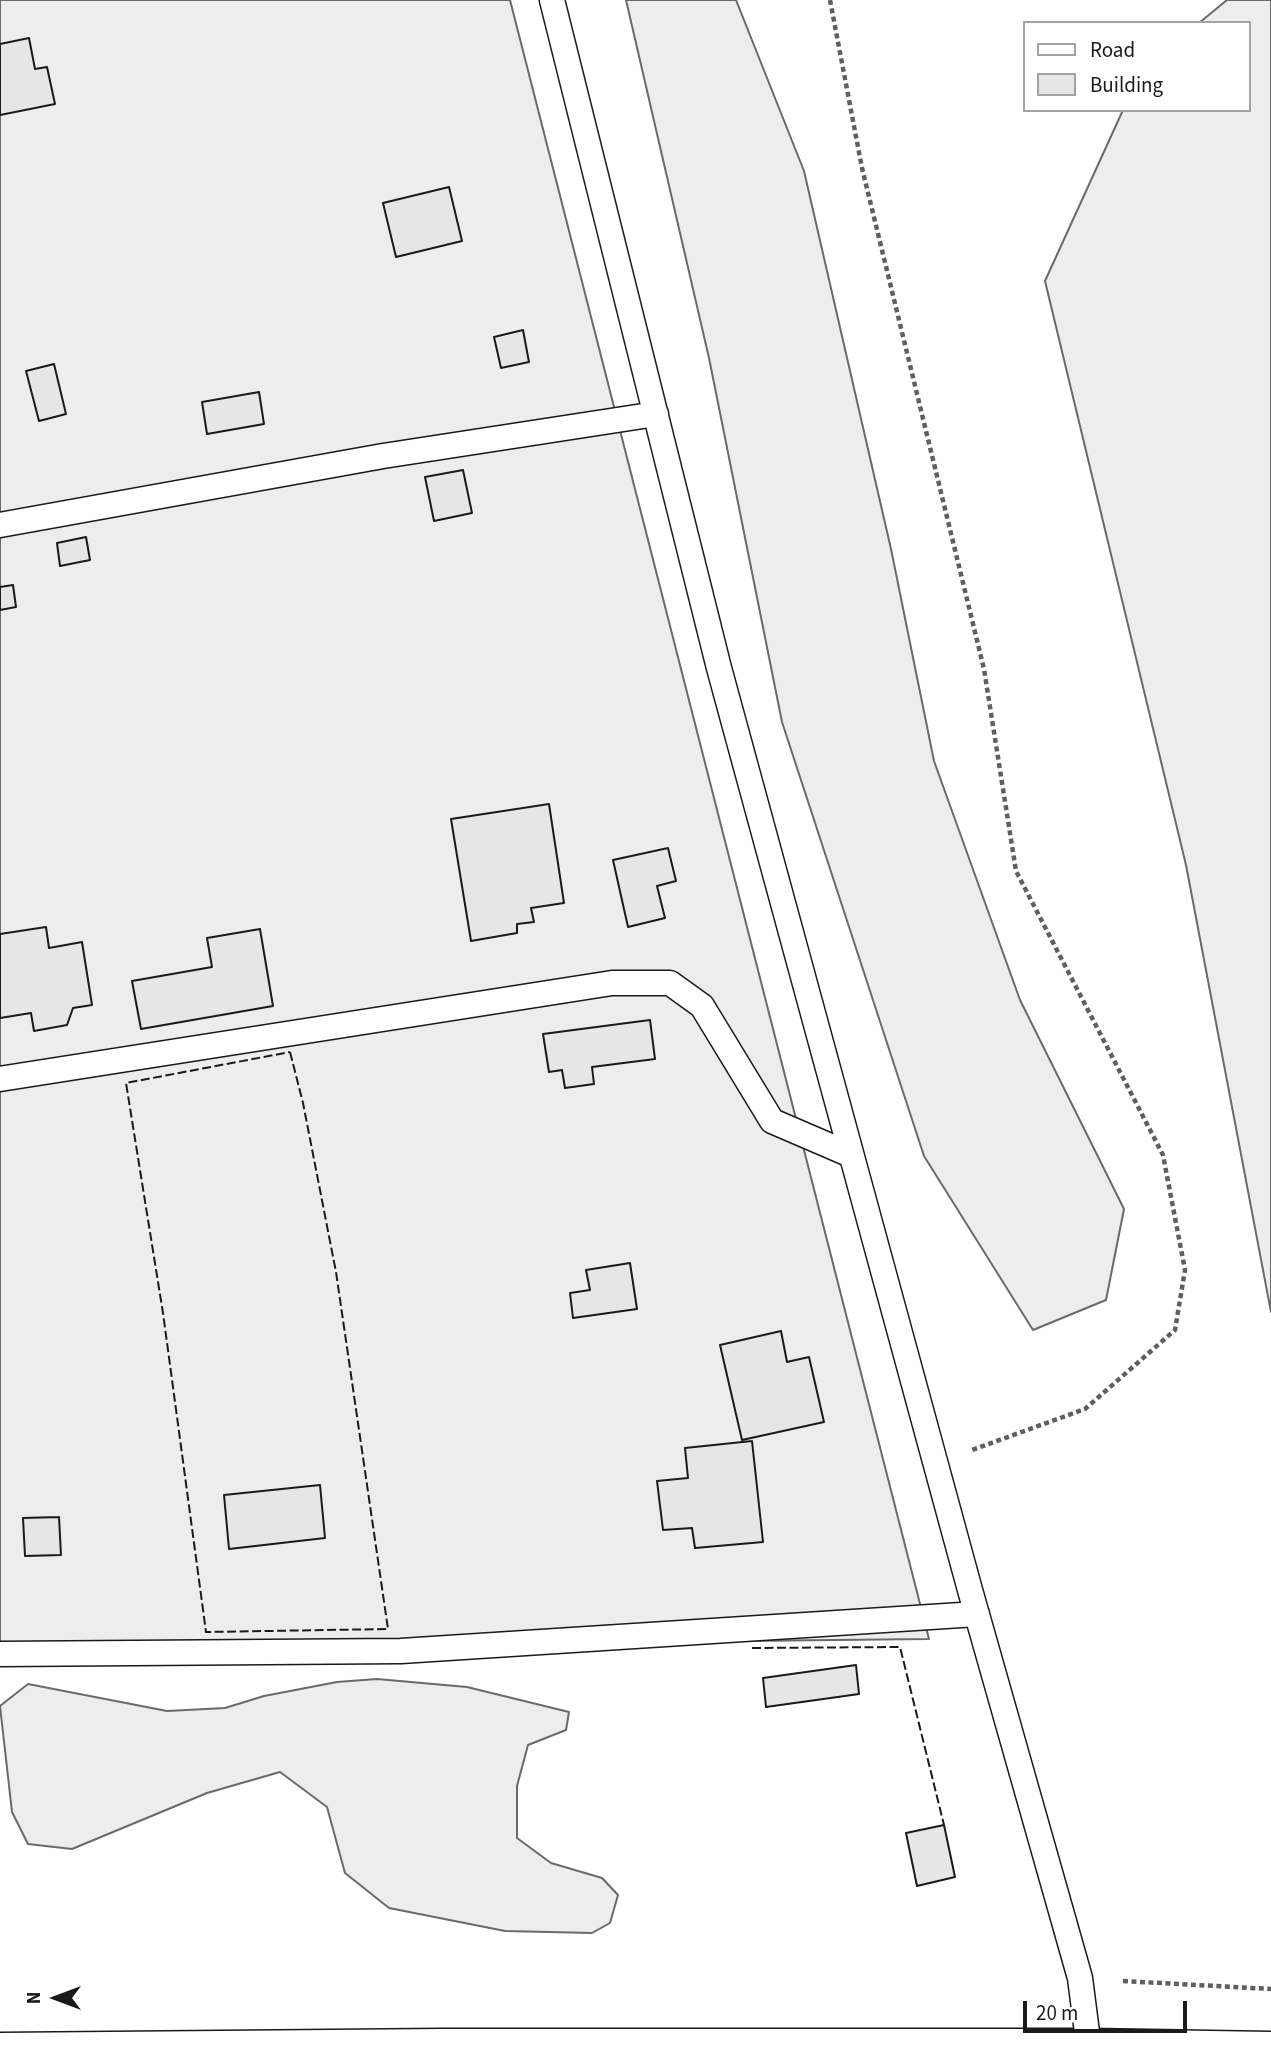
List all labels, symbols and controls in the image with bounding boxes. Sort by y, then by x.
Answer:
legend [1023,21,1250,112]
text: Road [1090,35,1135,65]
text: Building [1090,70,1163,100]
north arrow [21,1963,91,2033]
scale bar [1026,1988,1190,2032]
text: N [21,1992,48,2004]
text: 20 m [1036,1998,1078,2028]

